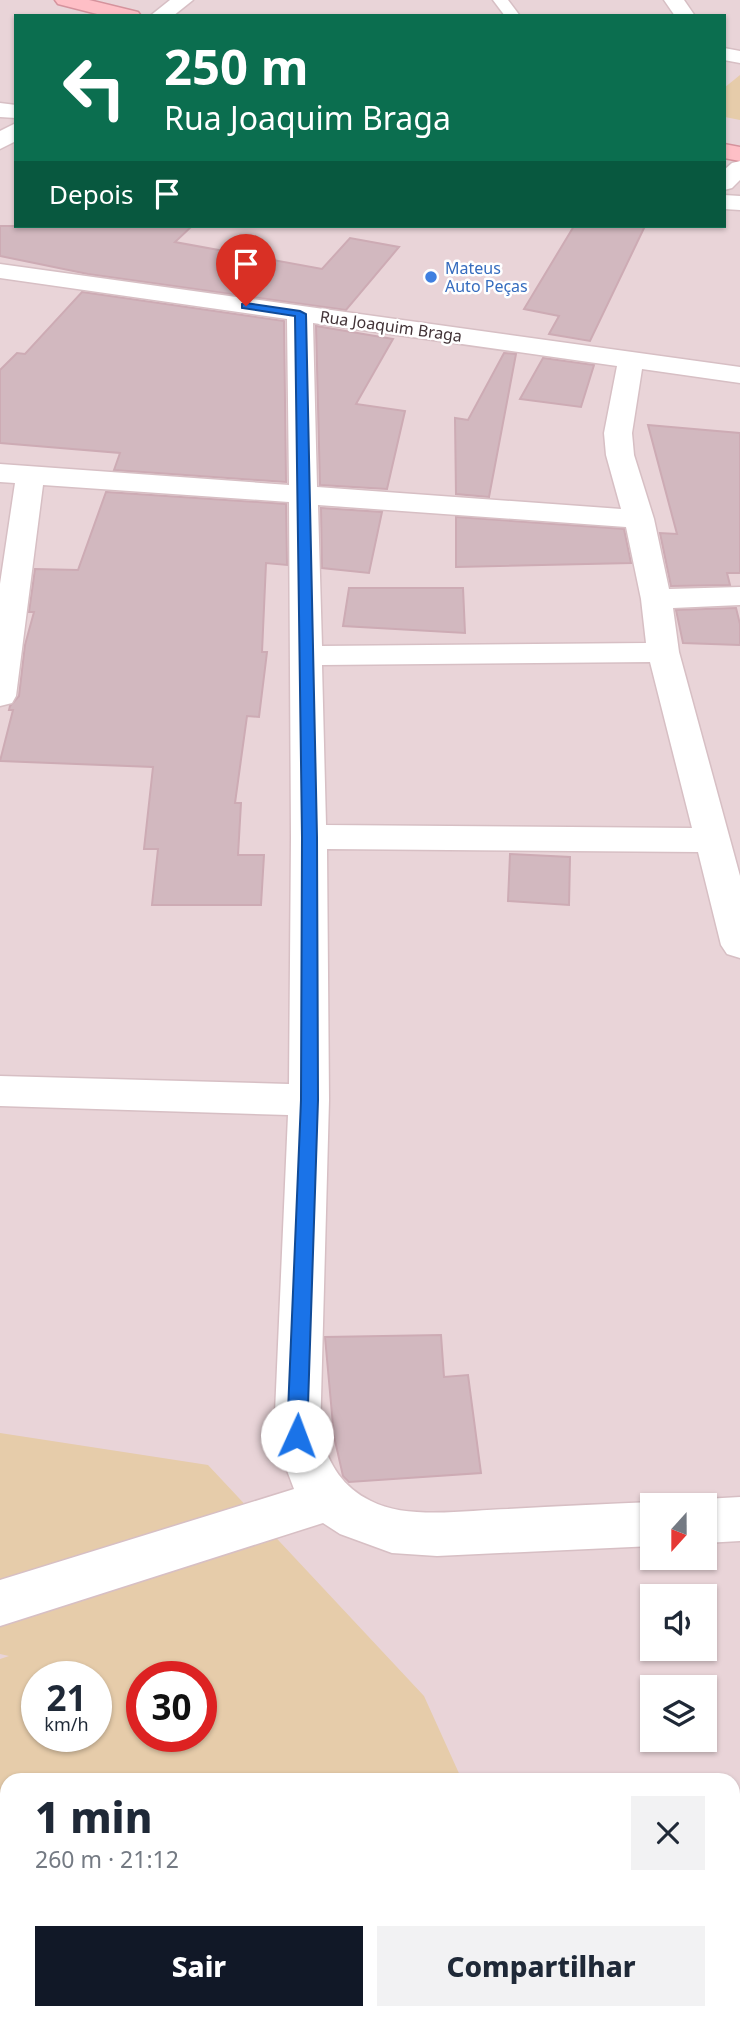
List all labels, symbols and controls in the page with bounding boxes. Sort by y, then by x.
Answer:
text: 250 m [164,33,309,99]
icon: left [49,42,140,133]
text: Rua Joaquim Braga [164,96,451,139]
icon: arrive [148,175,186,213]
text: Depois [49,176,134,212]
pin [216,234,276,306]
icon: arrive [227,245,265,283]
place label: Mateus Auto Peças [445,257,528,297]
marker: Mateus Auto Peças [423,269,439,285]
street label: Rua Joaquim Braga [318,305,464,347]
position arrow [260,1399,334,1473]
north arrow [640,1493,718,1570]
map controls [640,1493,717,1752]
button: sound [640,1584,717,1661]
speed limit sign: 30 [126,1661,217,1752]
text: 21 [46,1674,87,1721]
button: layers [640,1675,717,1752]
text: km/h [44,1712,89,1736]
text: 1 min [35,1788,152,1845]
button: close [631,1796,705,1870]
text: 260 m · 21:12 [35,1843,179,1875]
button: Sair [35,1926,363,2006]
button: Compartilhar [377,1926,705,2006]

